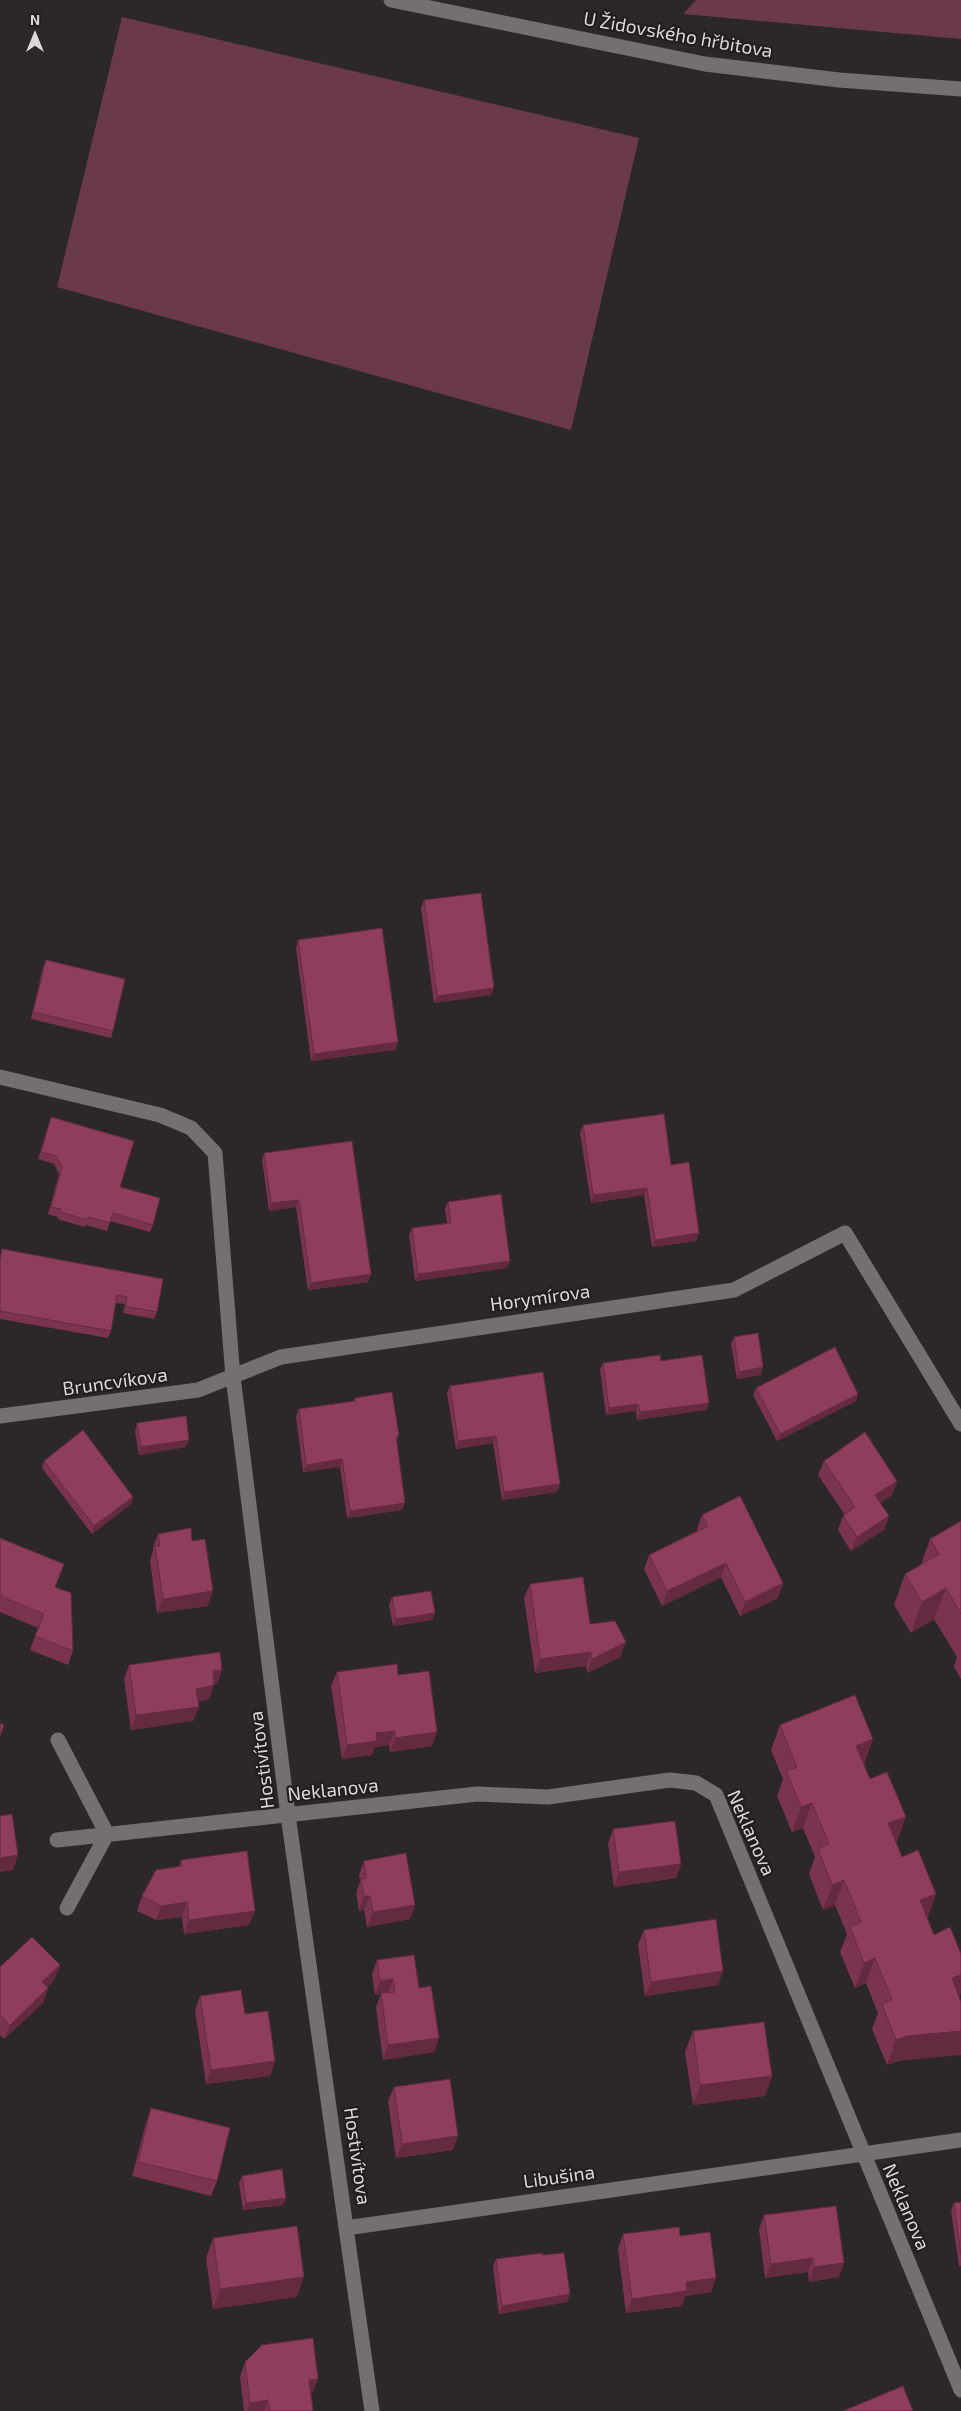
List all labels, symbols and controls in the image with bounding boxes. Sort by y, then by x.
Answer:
street label: U Židovského hřbitova [582,7,774,63]
north arrow [10,10,60,60]
text: N [30,11,40,28]
street label: Horymírova [488,1280,592,1316]
street label: Bruncvíkova [61,1363,169,1401]
street label: Hostivítova [245,1710,279,1810]
street label: Neklanova [286,1774,380,1806]
street label: Neklanova [722,1787,780,1879]
street label: Hostivítova [339,2106,375,2206]
street label: Neklanova [878,2160,934,2254]
street label: Libušina [522,2161,596,2193]

